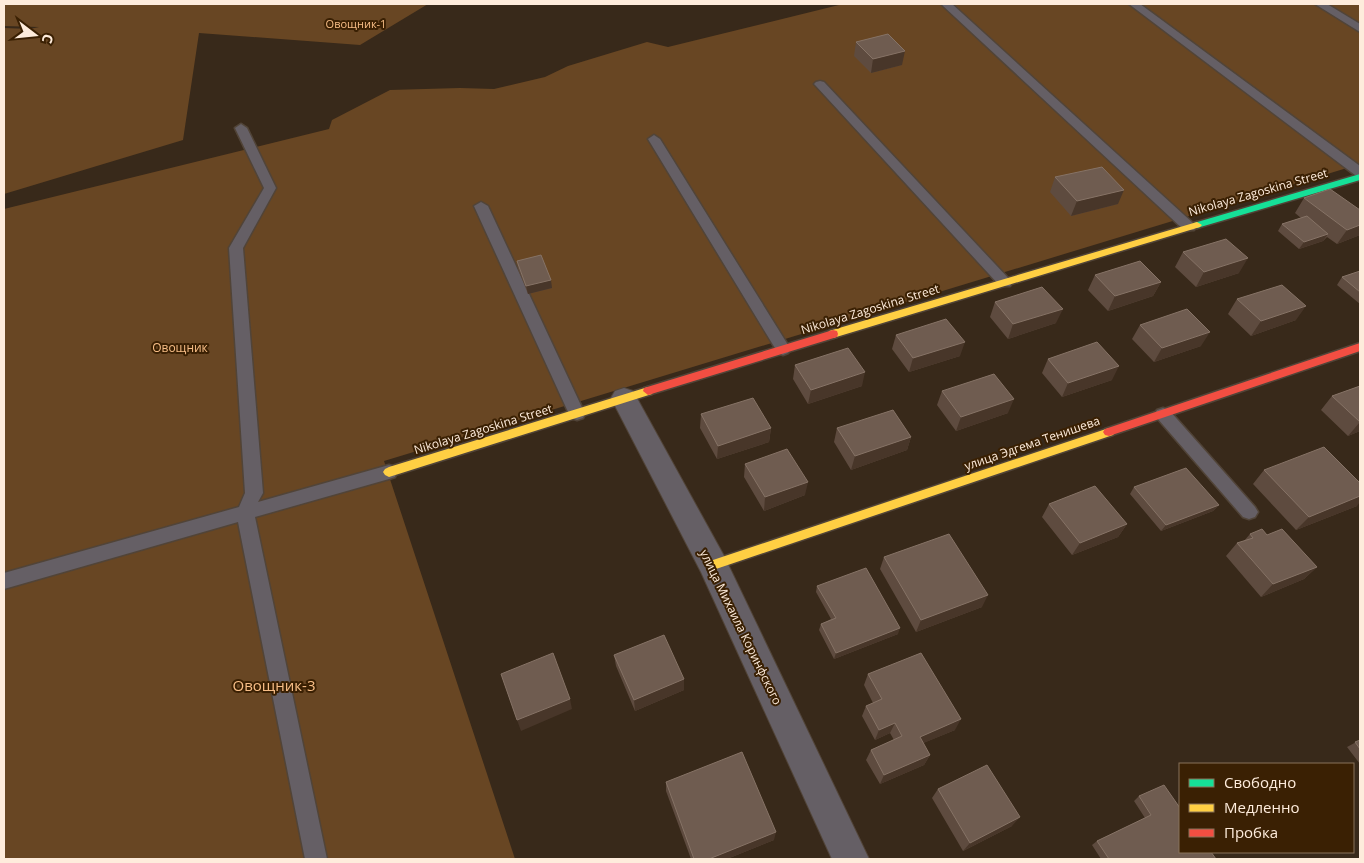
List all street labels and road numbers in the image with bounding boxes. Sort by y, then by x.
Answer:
street label: Nikolaya Zagoskina Street [1186,164,1330,220]
street label: Nikolaya Zagoskina Street [799,280,941,338]
street label: Nikolaya Zagoskina Street [412,400,554,458]
street label: улица Эдгема Тенишева [962,412,1102,474]
street label: улица Михаила Коринфского [696,547,786,707]

